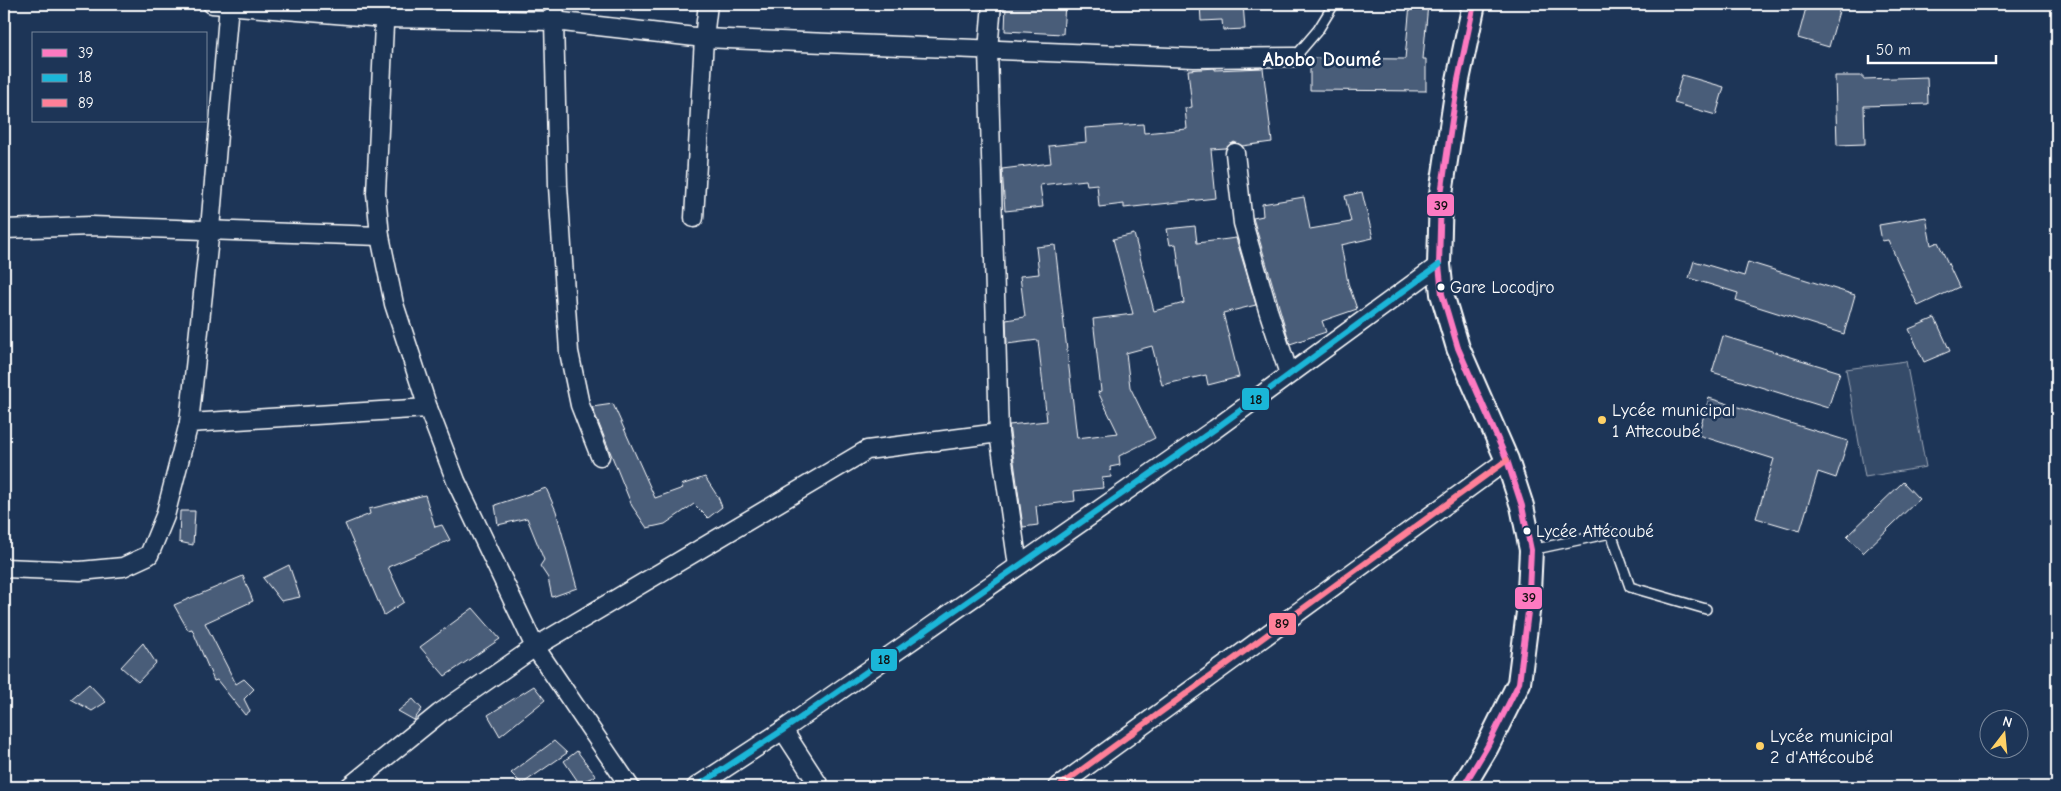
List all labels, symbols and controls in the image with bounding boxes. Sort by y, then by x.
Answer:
legend [32,32,208,122]
scale bar [1868,32,1996,64]
text: 50 m [1876,41,1911,59]
text: 39 [78,44,94,62]
district label: Abobo Doumé [1263,48,1382,71]
text: 18 [78,68,92,86]
text: 89 [78,94,94,112]
line badge: 39 [1426,193,1455,217]
text: 39 [1434,197,1448,214]
place label: Gare Locodjro [1450,278,1554,297]
marker: Gare Locodjro [1436,282,1446,292]
line badge: 18 [1241,387,1270,411]
text: 18 [1250,391,1262,408]
place label: Lycée municipal 1 Attecoubé [1612,400,1735,442]
marker: Lycée municipal 1 Attecoubé [1596,414,1608,426]
place label: Lycée Attécoubé [1536,522,1654,541]
marker: Lycée Attécoubé [1522,526,1532,536]
line badge: 39 [1514,586,1543,610]
text: 39 [1522,589,1536,606]
line badge: 89 [1268,612,1297,636]
text: 89 [1275,615,1289,632]
line badge: 18 [870,648,898,672]
text: 18 [878,651,890,668]
north arrow [1978,708,2028,758]
text: N [2001,713,2014,731]
place label: Lycée municipal 2 d'Attécoubé [1770,726,1893,768]
marker: Lycée municipal 2 d'Attécoubé [1754,740,1766,752]

